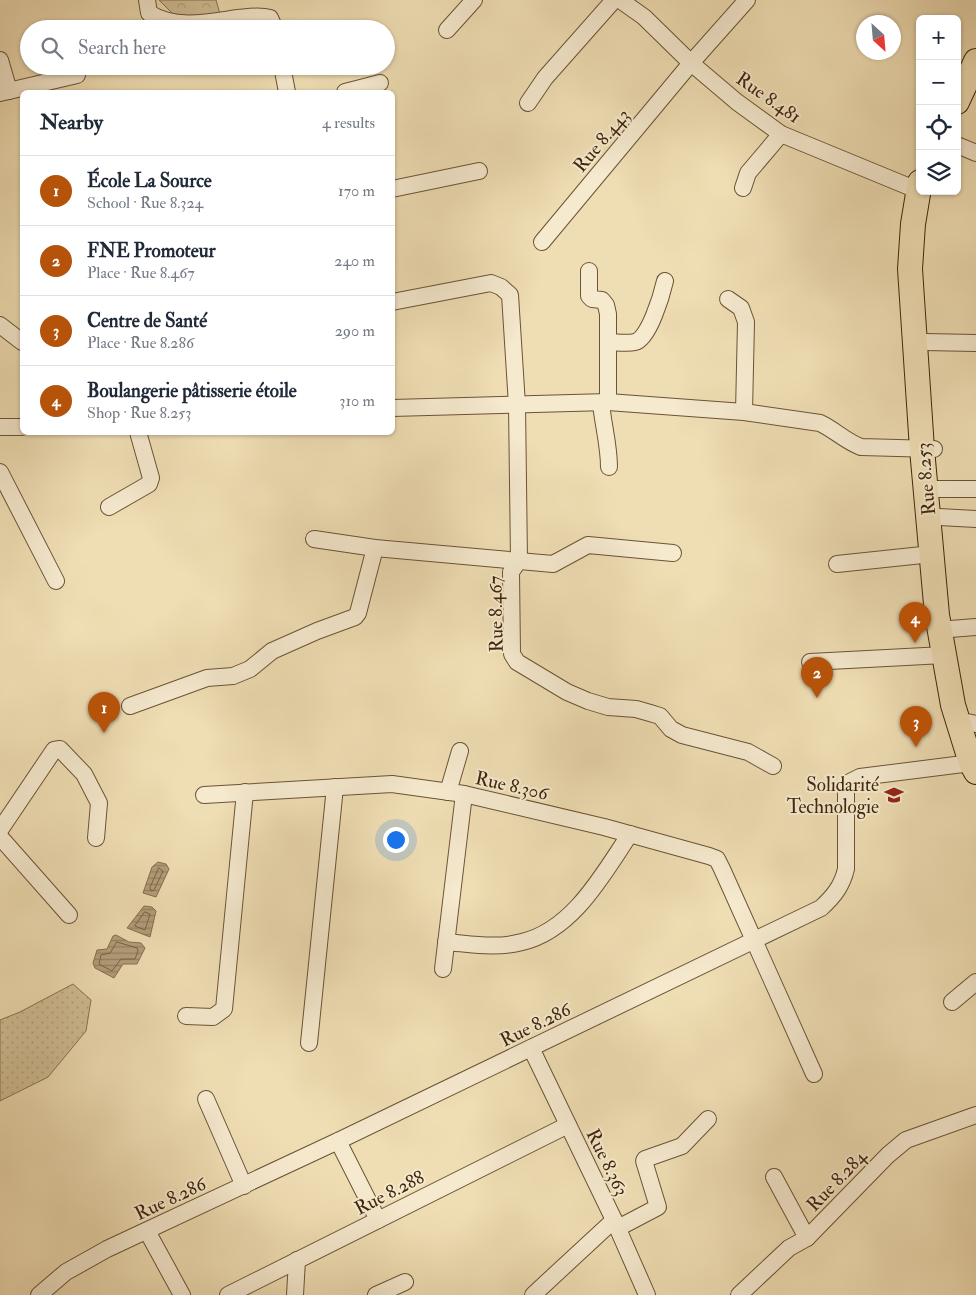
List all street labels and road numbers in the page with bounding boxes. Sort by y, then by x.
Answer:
street label: Rue 8.481 [731,67,806,129]
street label: Rue 8.443 [568,104,635,177]
street label: Rue 8.253 [911,441,941,516]
street label: Rue 8.467 [483,575,509,652]
street label: Rue 8.306 [473,766,552,806]
street label: Rue 8.286 [496,997,576,1052]
street label: Rue 8.363 [581,1125,634,1200]
street label: Rue 8.284 [801,1144,872,1217]
street label: Rue 8.288 [350,1165,428,1221]
street label: Rue 8.286 [131,1171,211,1226]

